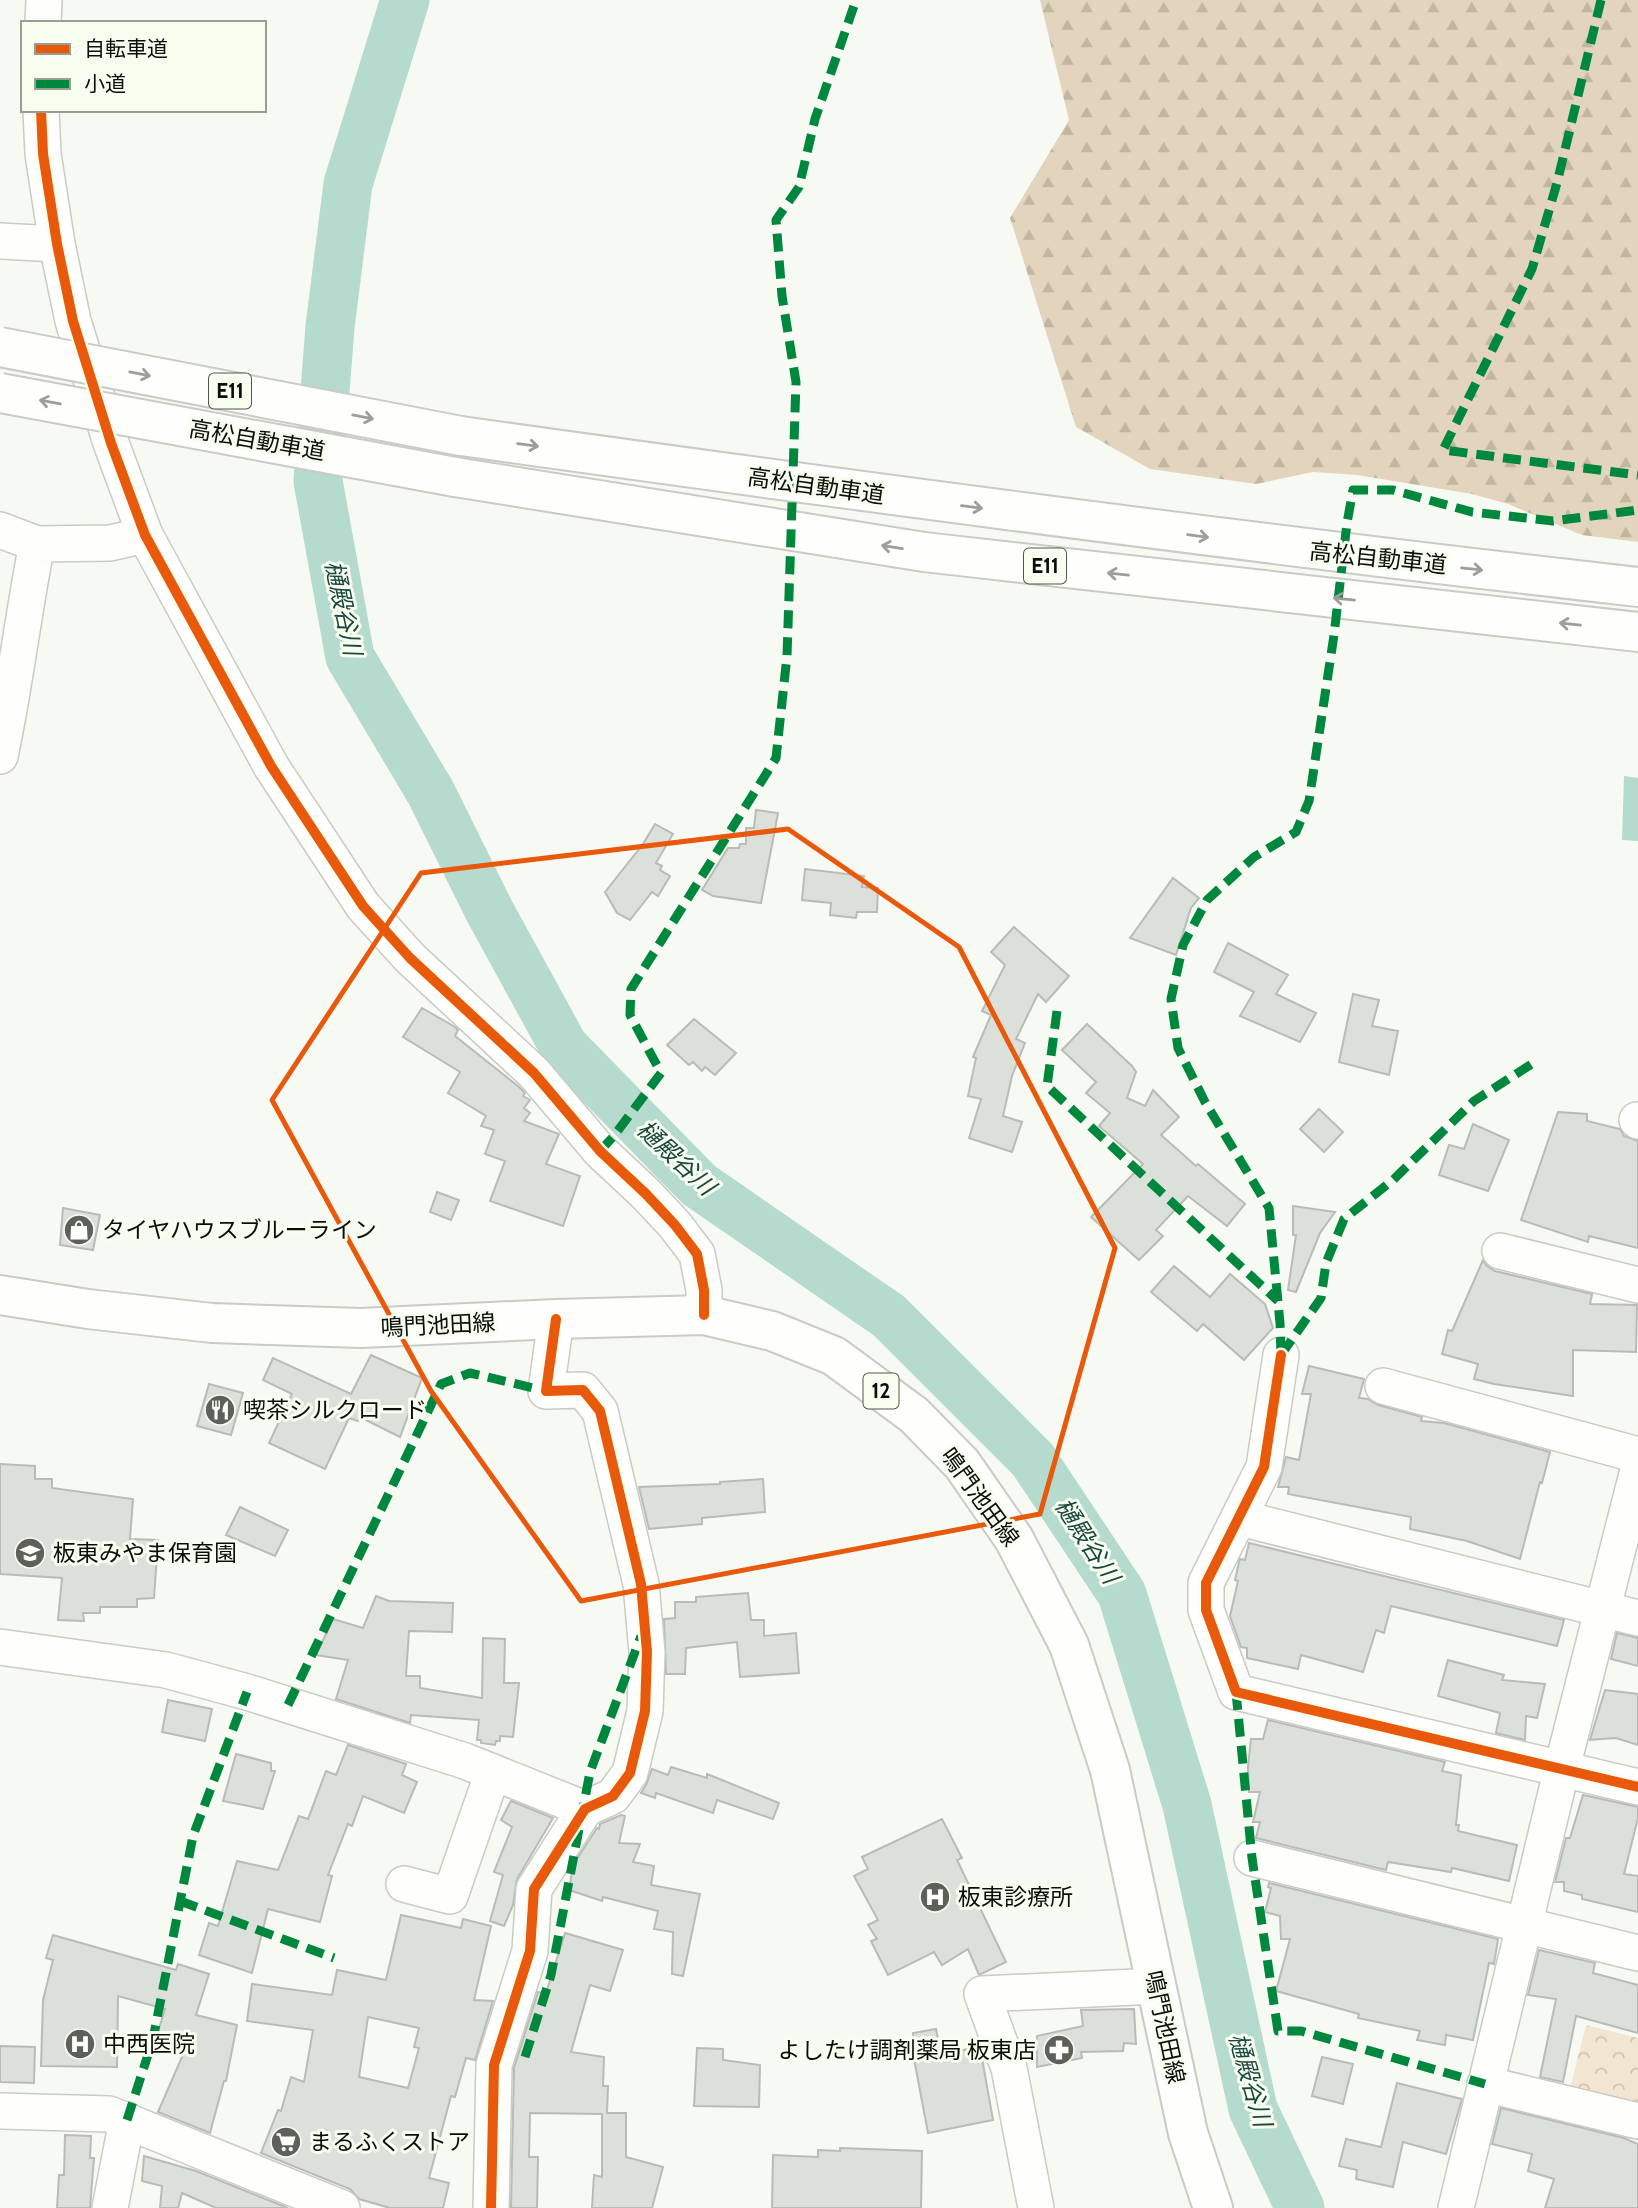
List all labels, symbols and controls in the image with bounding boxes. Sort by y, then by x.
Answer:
legend [21,21,266,112]
text: 自転車道 [84,36,168,61]
text: 小道 [84,71,126,96]
one-way arrow [128,367,151,381]
road number: E11 [209,374,251,408]
one-way arrow [39,395,62,409]
one-way arrow [351,411,374,424]
street label: 高松自動車道 [187,414,327,466]
one-way arrow [516,439,539,452]
street label: 高松自動車道 [746,463,886,509]
one-way arrow [960,500,983,513]
one-way arrow [1186,529,1208,542]
street label: 高松自動車道 [1308,537,1448,579]
one-way arrow [881,540,904,553]
road number: E11 [1024,548,1066,584]
water label: 樋殿谷川 [319,558,368,661]
one-way arrow [1460,562,1483,575]
one-way arrow [1107,567,1130,580]
one-way arrow [1333,592,1356,605]
one-way arrow [1559,618,1582,631]
water label: 樋殿谷川 [631,1114,724,1203]
shop icon: タイヤハウスブルーライン [62,1213,96,1247]
place label: タイヤハウスブルーライン [102,1216,377,1244]
street label: 鳴門池田線 [380,1308,496,1342]
road number: 12 [864,1374,898,1408]
restaurant icon: 喫茶シルクロード [203,1393,237,1427]
place label: 喫茶シルクロード [243,1396,427,1424]
street label: 鳴門池田線 [935,1442,1025,1552]
water label: 樋殿谷川 [1049,1493,1127,1591]
school or university icon: 板東みやま保育園 [13,1536,47,1570]
place label: 板東みやま保育園 [53,1539,237,1567]
hospital icon: 板東診療所 [918,1880,952,1914]
place label: 板東診療所 [958,1883,1073,1911]
street label: 鳴門池田線 [1139,1968,1191,2086]
hospital icon: 中西医院 [63,2027,97,2061]
place label: 中西医院 [103,2030,195,2058]
water label: 樋殿谷川 [1223,2030,1278,2133]
pharmacy icon: よしたけ調剤薬局 板東店 [1042,2033,1076,2067]
place label: よしたけ調剤薬局 板東店 [778,2036,1036,2064]
supermarket icon: まるふくストア [269,2125,303,2159]
place label: まるふくストア [309,2128,470,2156]

